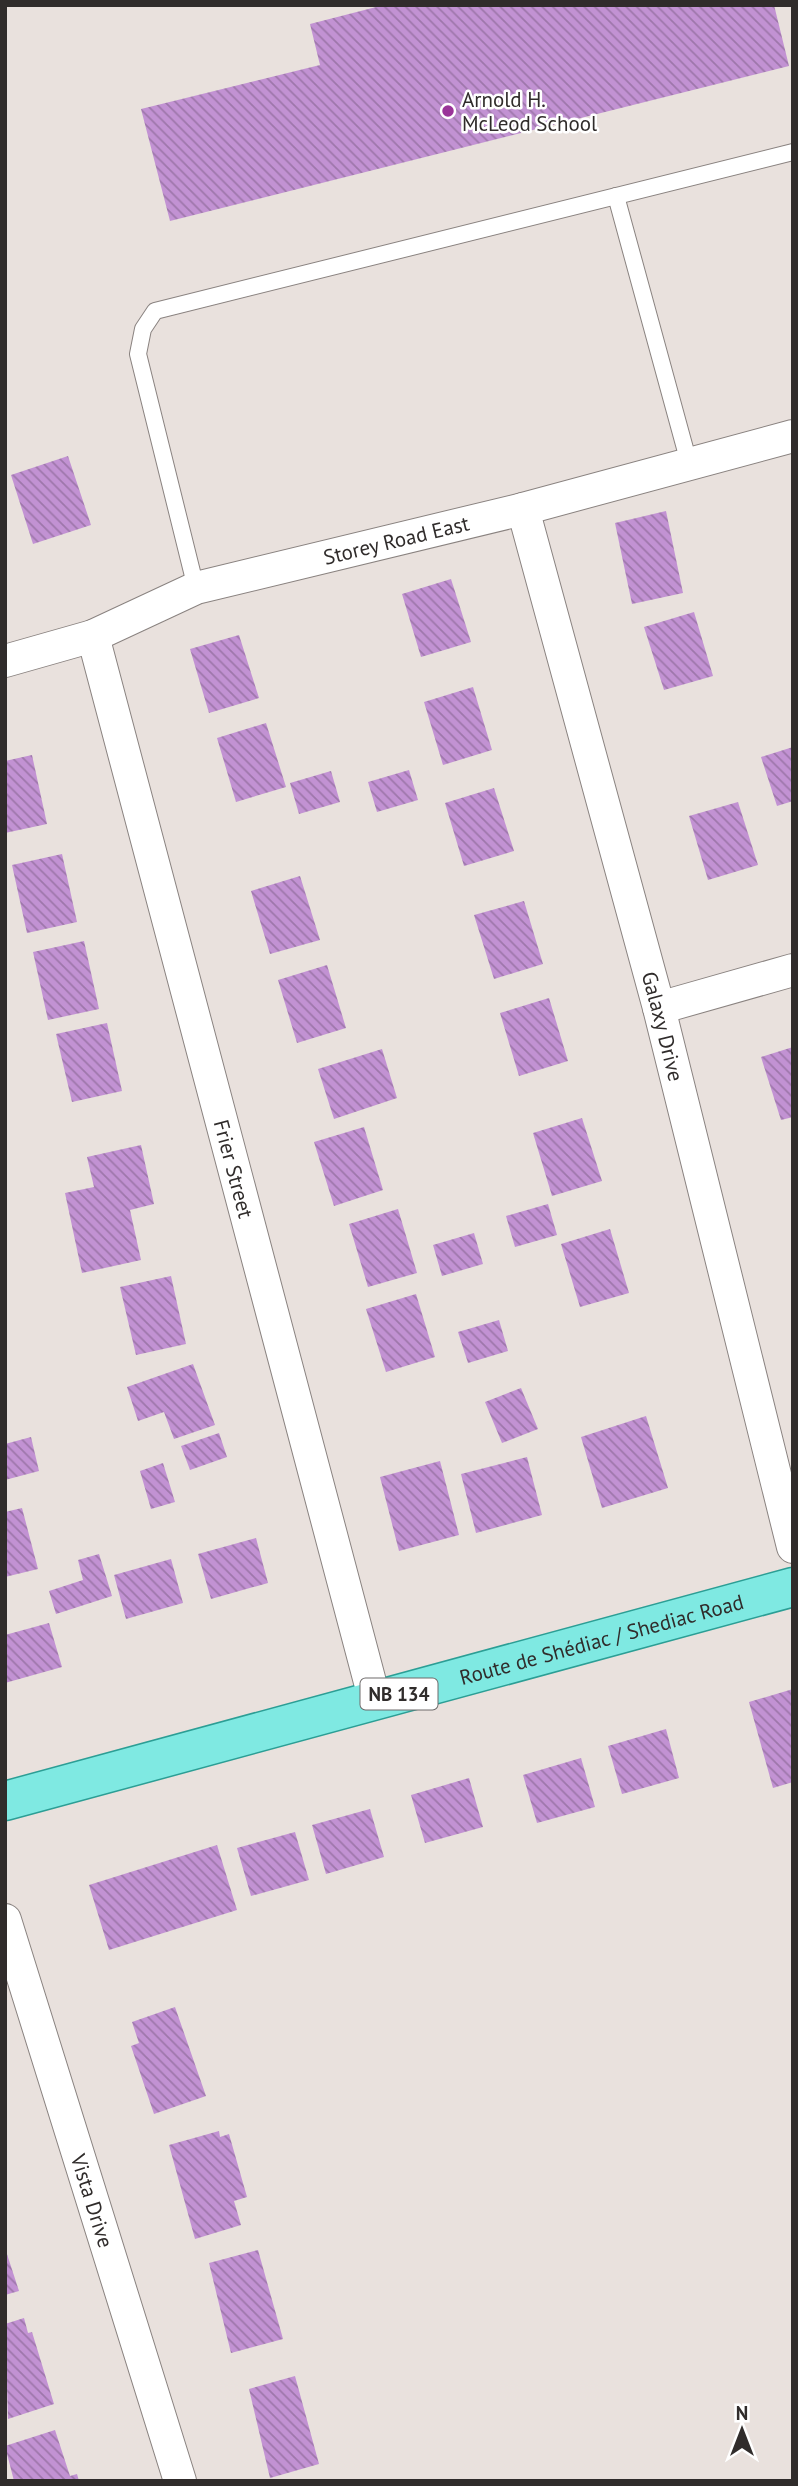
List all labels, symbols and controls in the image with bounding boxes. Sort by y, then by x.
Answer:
place label: Arnold H. McLeod School [462,86,597,137]
marker: Arnold H. McLeod School [440,103,456,119]
street label: Storey Road East [321,509,472,570]
street label: Galaxy Drive [636,968,690,1084]
street label: Frier Street [208,1117,260,1221]
street label: Route de Shédiac / Shediac Road [456,1588,746,1690]
road number: NB 134 [360,1678,438,1710]
street label: Vista Drive [65,2150,120,2251]
north arrow [707,2395,777,2465]
text: N [736,2401,748,2425]

